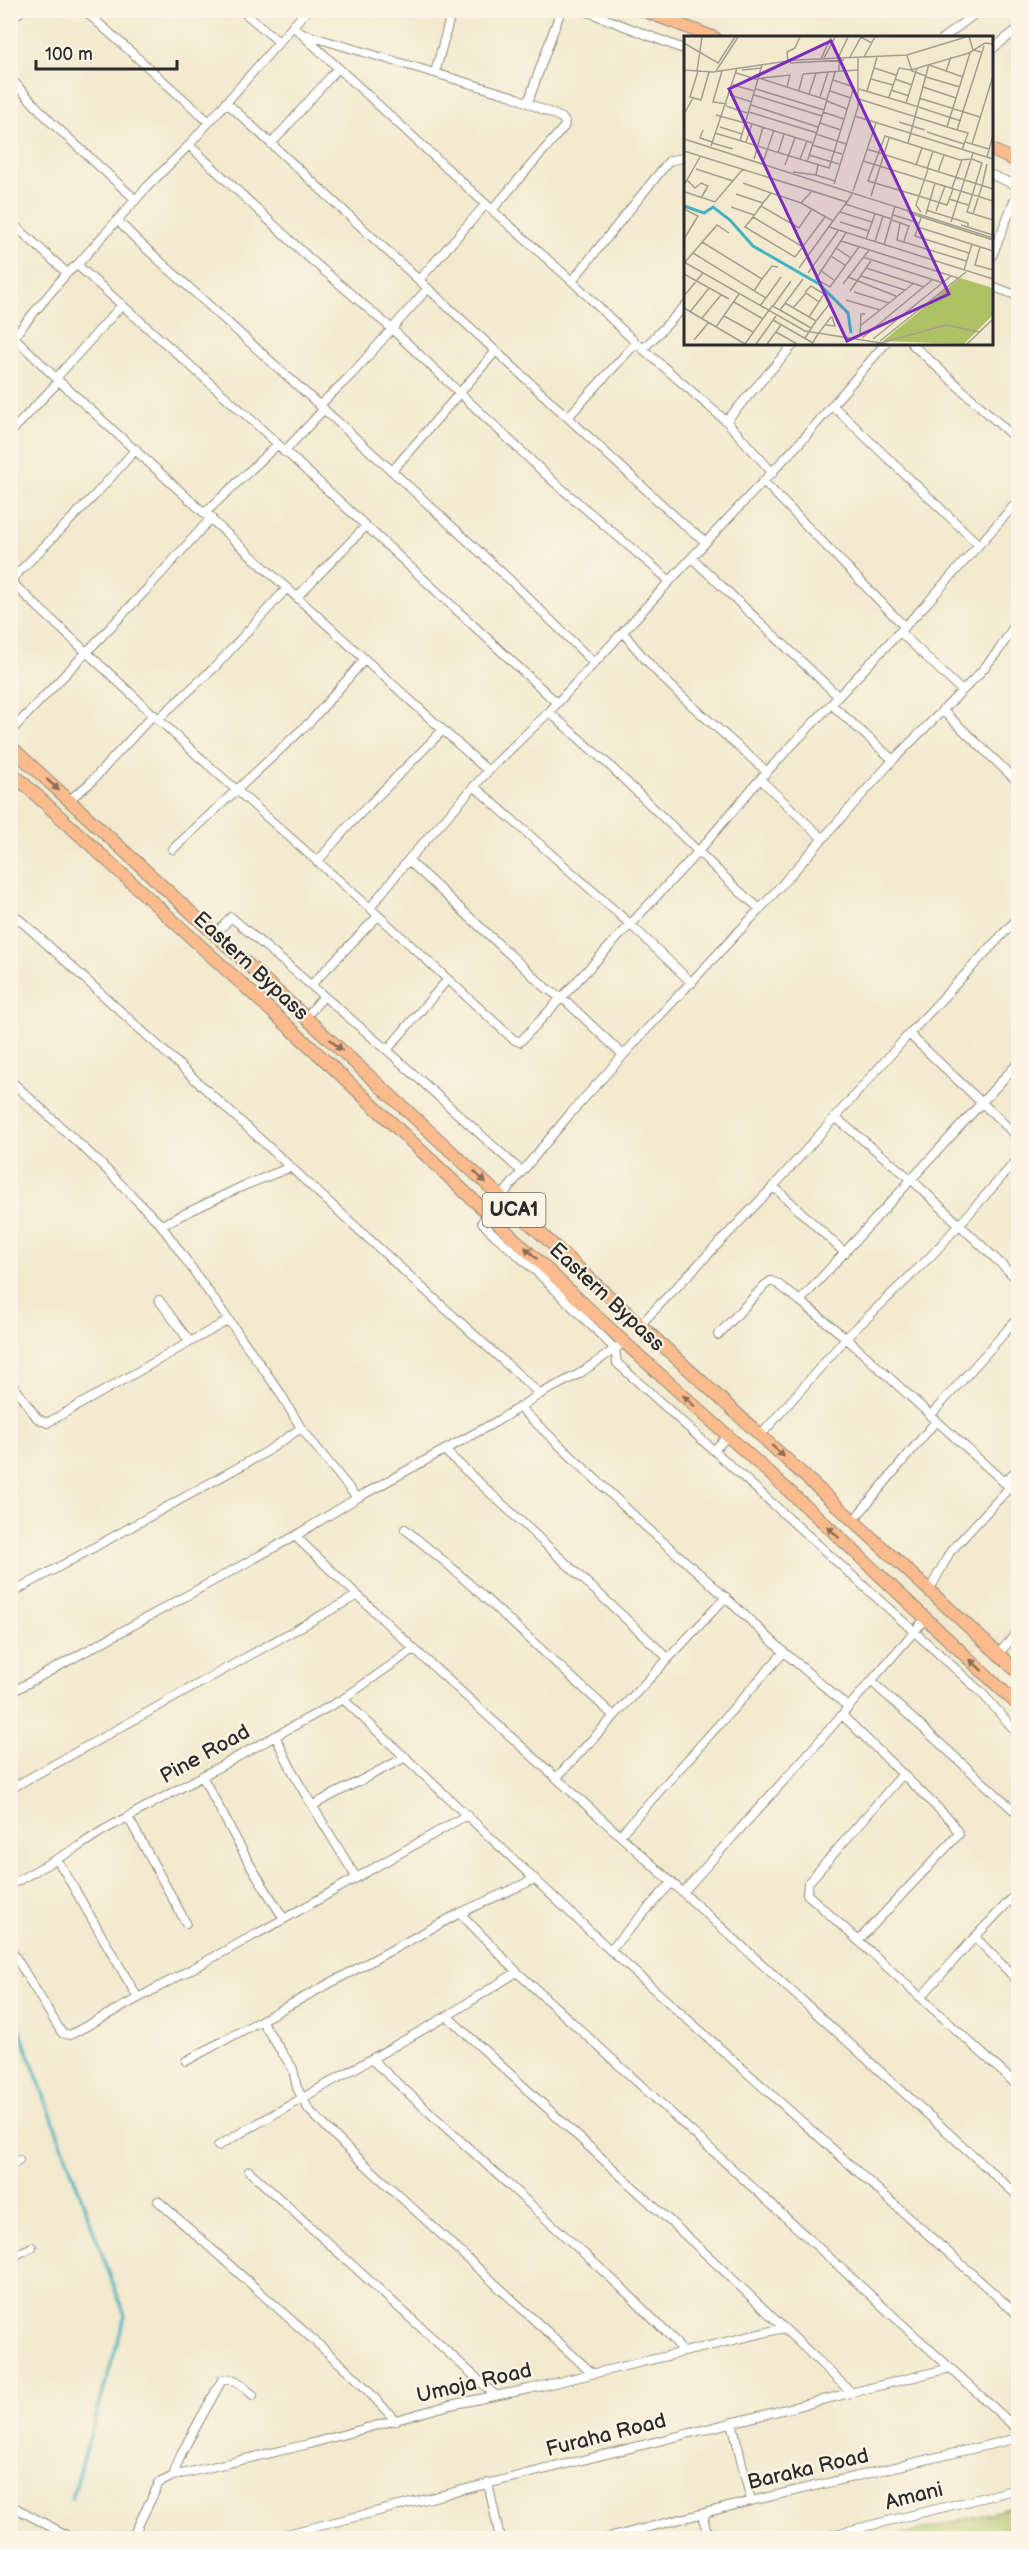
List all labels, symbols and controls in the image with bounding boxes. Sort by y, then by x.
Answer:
scale bar [36,33,177,71]
inset map [684,36,993,345]
text: 100 m [45,44,93,65]
one-way arrow [46,778,60,792]
street label: Eastern Bypass [188,906,314,1026]
one-way arrow [329,1038,343,1052]
one-way arrow [472,1170,487,1184]
road number: UCA1 [482,1193,546,1227]
street label: Eastern Bypass [544,1237,670,1357]
one-way arrow [524,1246,539,1260]
one-way arrow [682,1394,696,1408]
one-way arrow [770,1444,785,1457]
one-way arrow [826,1525,840,1539]
one-way arrow [968,1658,983,1672]
street label: Pine Road [156,1719,254,1789]
street label: Umoja Road [414,2358,534,2408]
street label: Furaha Road [543,2408,669,2462]
street label: Baraka Road [745,2443,871,2495]
street label: Amani [882,2477,946,2515]

